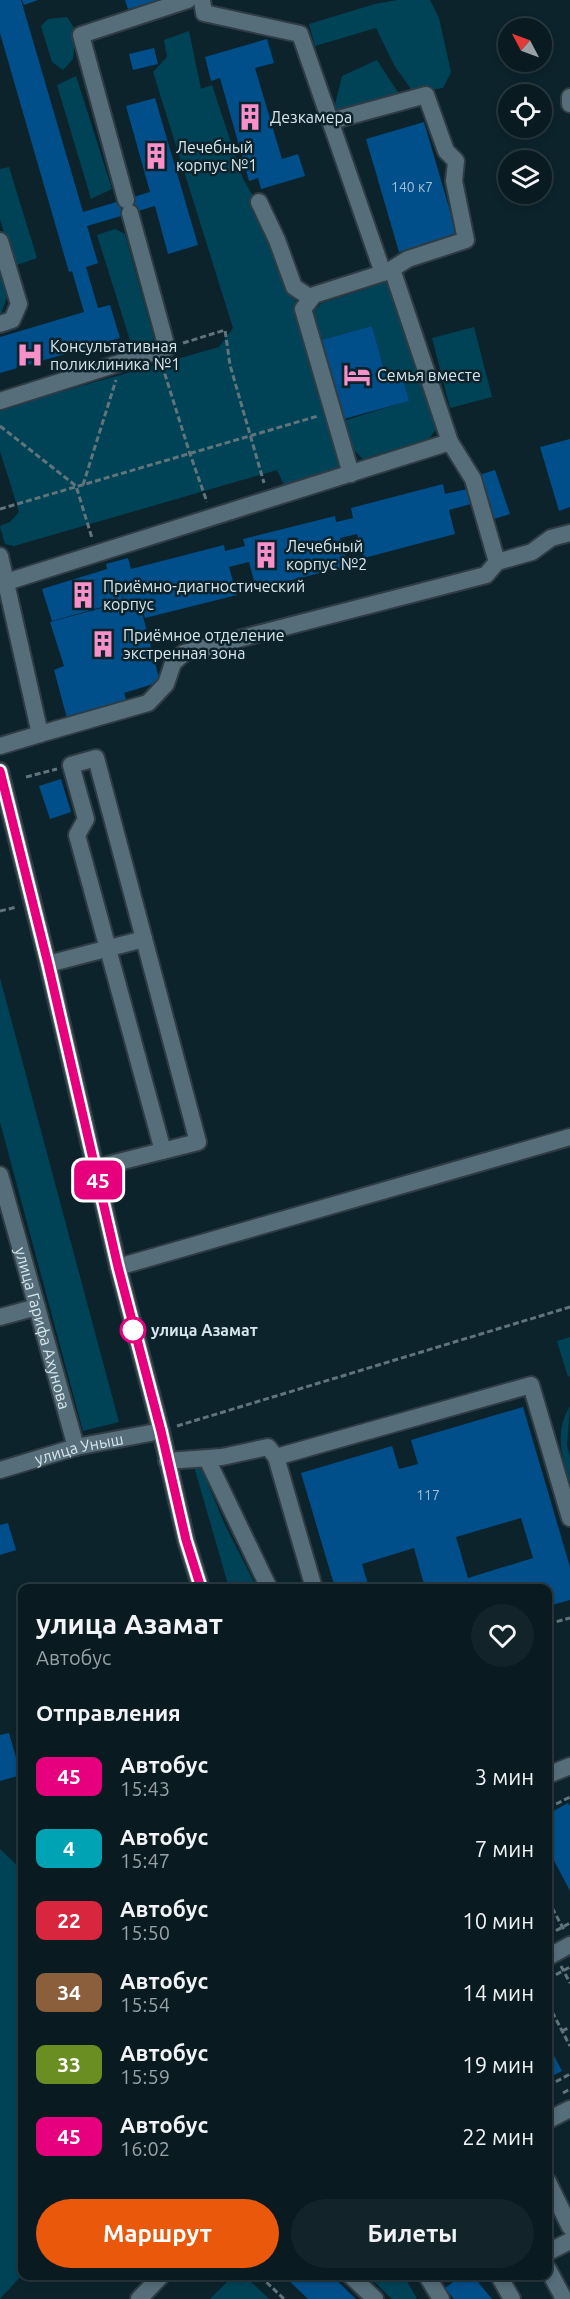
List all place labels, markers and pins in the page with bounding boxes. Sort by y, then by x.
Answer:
building icon: Дезкамера [235,102,265,132]
place label: Дезкамера [270,108,352,126]
place label: Лечебный корпус №1 [176,138,257,174]
building icon: Лечебный корпус №1 [141,141,171,171]
place label: Консультативная поликлиника №1 [50,337,180,373]
hospital icon: Консультативная поликлиника №1 [15,340,45,370]
hotel icon: Семья вместе [342,360,372,390]
place label: Семья вместе [377,366,481,384]
place label: Лечебный корпус №2 [286,537,367,573]
building icon: Лечебный корпус №2 [251,540,281,570]
place label: Приёмно-диагностический корпус [103,577,305,613]
building icon: Приёмно-диагностический корпус [68,580,98,610]
place label: Приёмное отделение экстренная зона [123,626,285,662]
building icon: Приёмное отделение экстренная зона [88,629,118,659]
marker: улица Азамат [120,1317,146,1343]
place label: улица Азамат [151,1321,258,1339]

